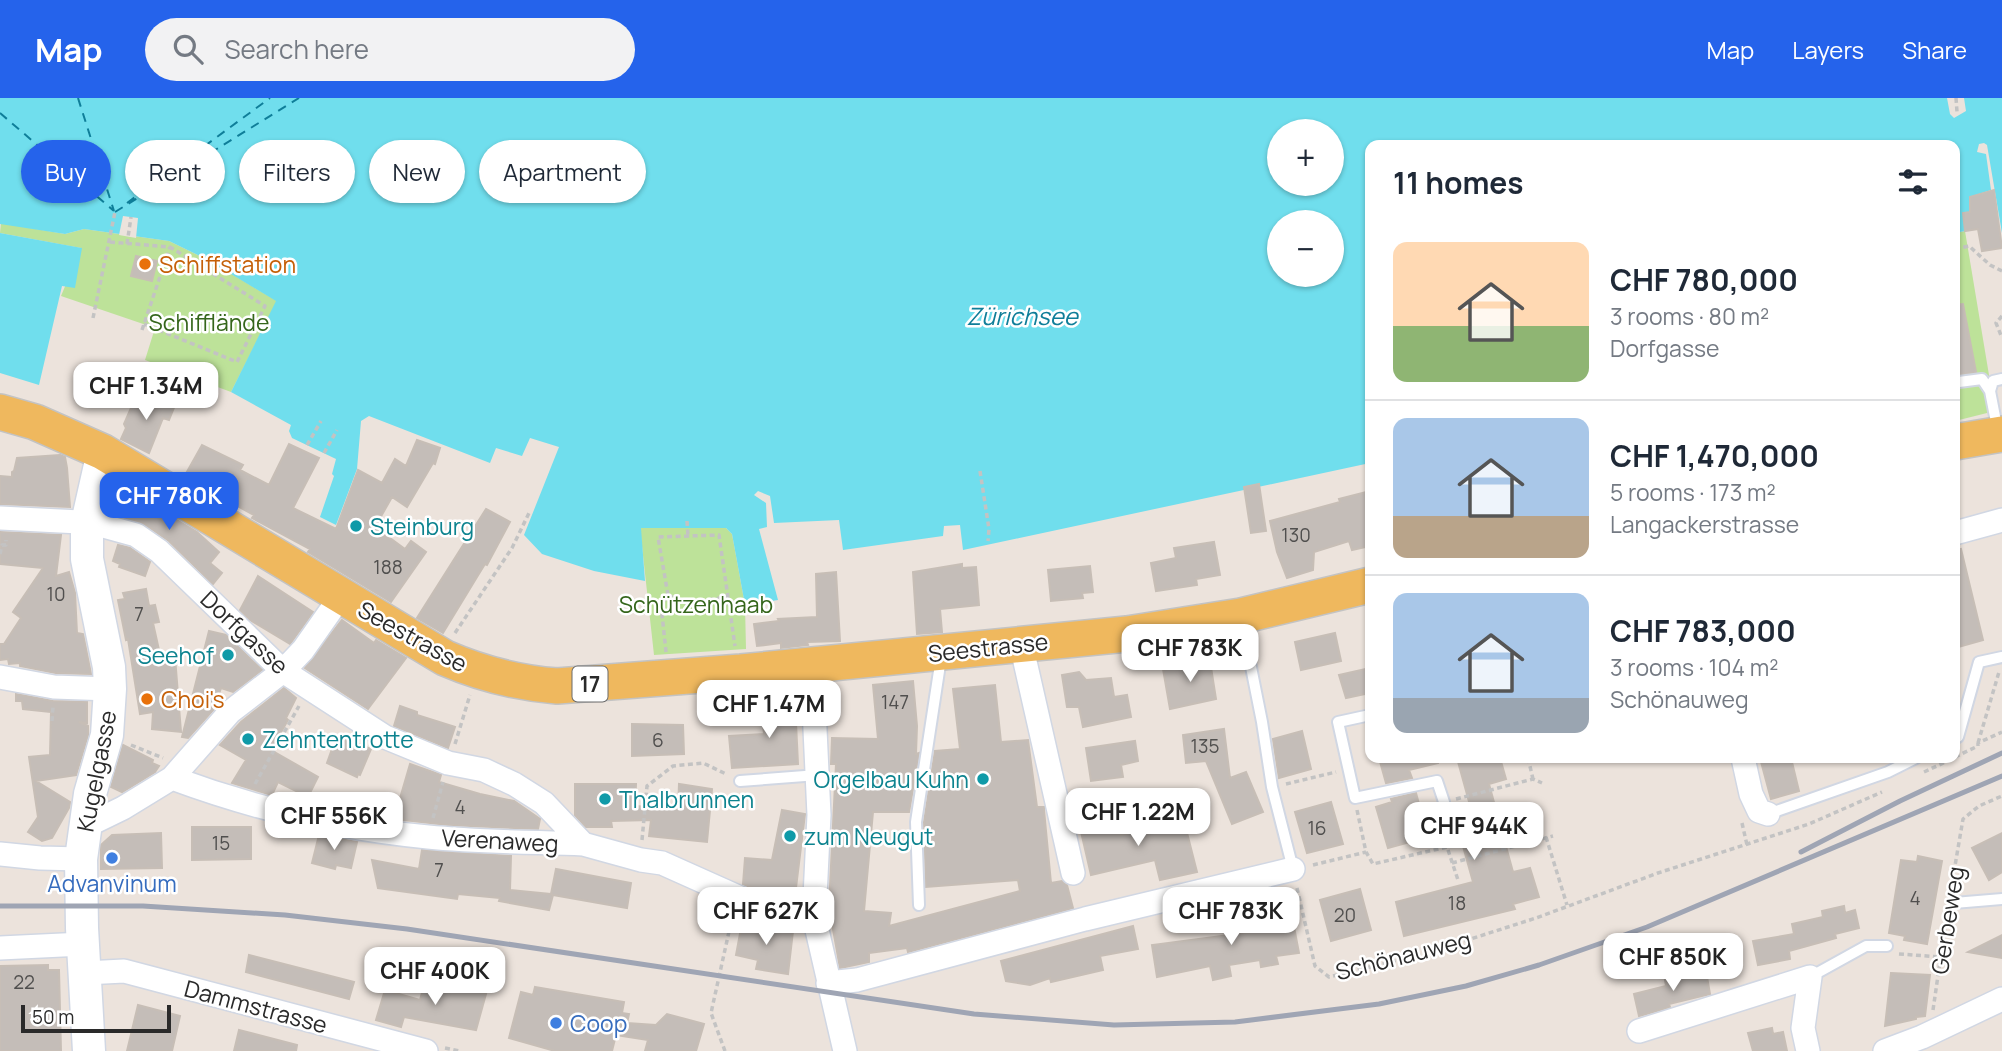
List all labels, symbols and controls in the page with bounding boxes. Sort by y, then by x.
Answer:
search box [145,18,635,81]
text: Map [35,27,103,72]
icon: search [169,30,207,68]
text: Search here [225,31,369,67]
text: Map [1707,33,1754,66]
text: Layers [1792,33,1864,66]
text: Share [1902,33,1967,66]
map controls [1267,119,1344,287]
button: + [1267,119,1344,196]
chip: Buy [21,140,111,203]
chip: Rent [125,140,225,203]
chip: Filters [239,140,355,203]
chip: New [369,140,465,203]
chip: Apartment [479,140,646,203]
text: 11 homes [1393,162,1524,203]
icon: filters [1894,163,1932,201]
button: − [1267,210,1344,287]
place label: Schiffstation [159,248,296,280]
marker: Schiffstation [137,256,153,272]
text: CHF 780,000 [1610,259,1798,300]
icon: home [1449,270,1533,354]
water label: Zürichsee [966,299,1080,332]
text: 3 rooms · 80 m² [1610,300,1769,332]
park label: Schifflände [149,306,269,338]
text: Dorfgasse [1610,332,1719,364]
pin: CHF 1.34M [66,362,226,422]
text: CHF 1.34M [89,369,203,401]
text: CHF 1,470,000 [1610,435,1819,476]
icon: home [1449,446,1533,530]
pin: CHF 780K [97,472,241,532]
text: 5 rooms · 173 m² [1610,476,1776,508]
text: CHF 780K [116,479,222,511]
text: Langackerstrasse [1610,508,1799,540]
place label: Steinburg [370,510,474,542]
marker: Steinburg [348,518,364,534]
house number: 130 [1281,522,1311,548]
house number: 188 [373,554,403,580]
house number: 10 [46,581,66,607]
street label: Dorfgasse [194,583,296,681]
park label: Schützenhaab [619,588,773,620]
street label: Seestrasse [353,593,473,679]
house number: 7 [134,601,144,627]
text: CHF 783,000 [1610,610,1796,651]
icon: home [1449,621,1533,705]
pin: CHF 783K [1118,624,1262,684]
street label: Seestrasse [926,625,1050,669]
text: CHF 783K [1138,631,1242,663]
place label: Seehof [138,639,214,671]
marker: Seehof [220,647,236,663]
text: 3 rooms · 104 m² [1610,651,1778,683]
road number: 17 [572,666,608,702]
pin: CHF 1.47M [689,680,849,740]
place label: Choi's [161,683,225,715]
text: Schönauweg [1610,683,1749,715]
text: CHF 1.47M [713,687,825,719]
house number: 147 [881,689,909,715]
marker: Choi's [139,691,155,707]
street label: Kugelgasse [69,708,123,834]
place label: Zehntentrotte [262,723,414,755]
house number: 6 [652,727,664,753]
marker: Zehntentrotte [240,731,256,747]
house number: 135 [1191,733,1219,759]
place label: Orgelbau Kuhn [814,763,969,795]
marker: Orgelbau Kuhn [975,771,991,787]
place label: Thalbrunnen [619,783,754,815]
pin: CHF 1.22M [1058,788,1218,848]
marker: Thalbrunnen [597,791,613,807]
pin: CHF 556K [262,792,406,852]
house number: 4 [454,794,466,820]
text: CHF 1.22M [1081,795,1195,827]
text: CHF 556K [281,799,387,831]
pin: CHF 944K [1402,802,1546,862]
text: CHF 944K [1420,809,1528,841]
house number: 16 [1307,815,1327,841]
place label: zum Neugut [804,820,933,852]
street label: Verenaweg [441,821,559,859]
marker: zum Neugut [782,828,798,844]
house number: 15 [212,830,230,856]
marker: Advanvinum [104,850,120,866]
house number: 7 [434,857,444,883]
street label: Gerbeweg [1923,864,1971,976]
place label: Advanvinum [47,867,177,899]
house number: 4 [1909,885,1921,911]
pin: CHF 627K [694,888,838,947]
pin: CHF 783K [1159,888,1303,947]
house number: 18 [1448,890,1466,916]
text: CHF 627K [713,894,819,926]
text: CHF 783K [1179,894,1283,926]
house number: 20 [1334,902,1356,928]
street label: Schönauweg [1332,923,1474,987]
pin: CHF 850K [1601,934,1745,993]
text: CHF 850K [1619,940,1727,972]
pin: CHF 400K [363,948,507,1007]
text: CHF 400K [380,954,490,986]
house number: 22 [13,969,35,995]
street label: Dammstrasse [181,972,331,1040]
scale bar [21,1002,172,1034]
text: 50 m [32,1004,74,1030]
place label: Coop [570,1007,627,1039]
marker: Coop [548,1015,564,1031]

